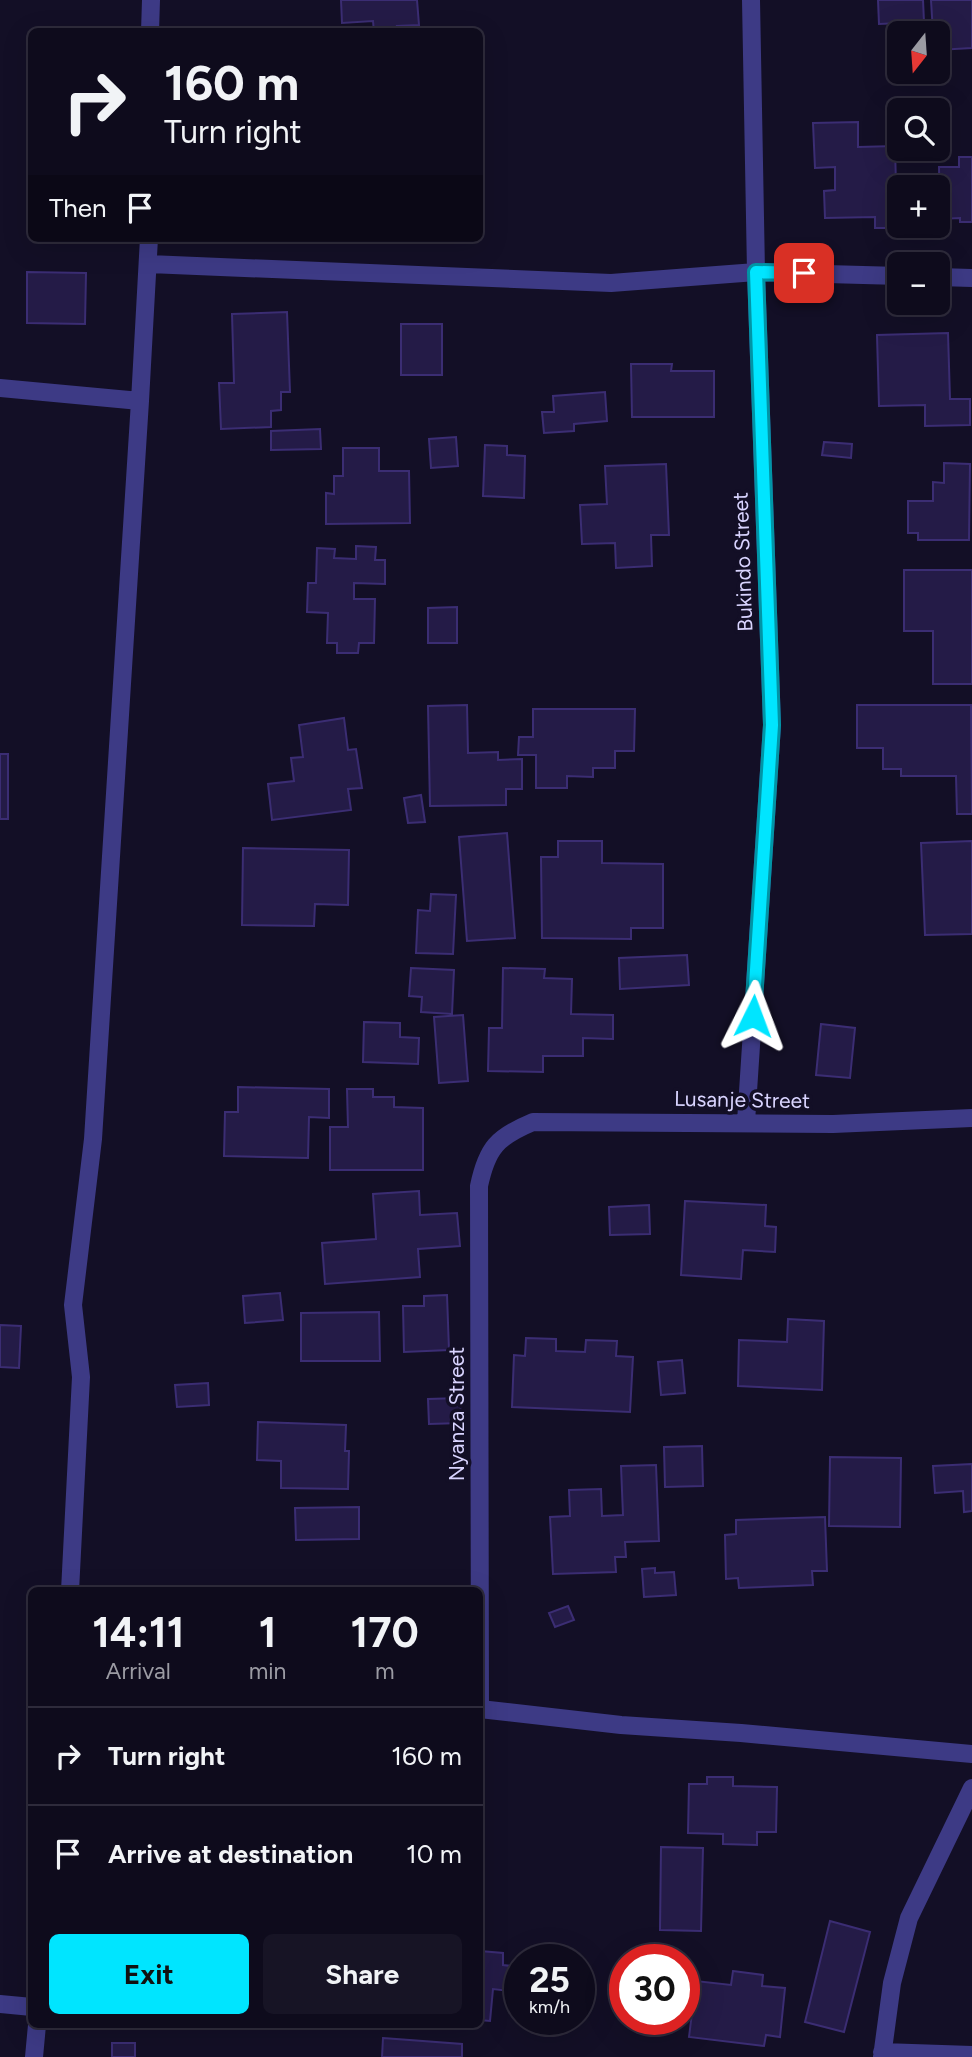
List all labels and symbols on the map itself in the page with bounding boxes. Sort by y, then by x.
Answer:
north arrow [887,21,950,84]
pin [774,243,834,303]
street label: Bukindo Street [728,492,757,632]
position arrow [716,979,790,1053]
street label: Lusanje Street [674,1086,810,1113]
street label: Nyanza Street [444,1347,469,1481]
speed limit sign: 30 [609,1944,700,2035]

